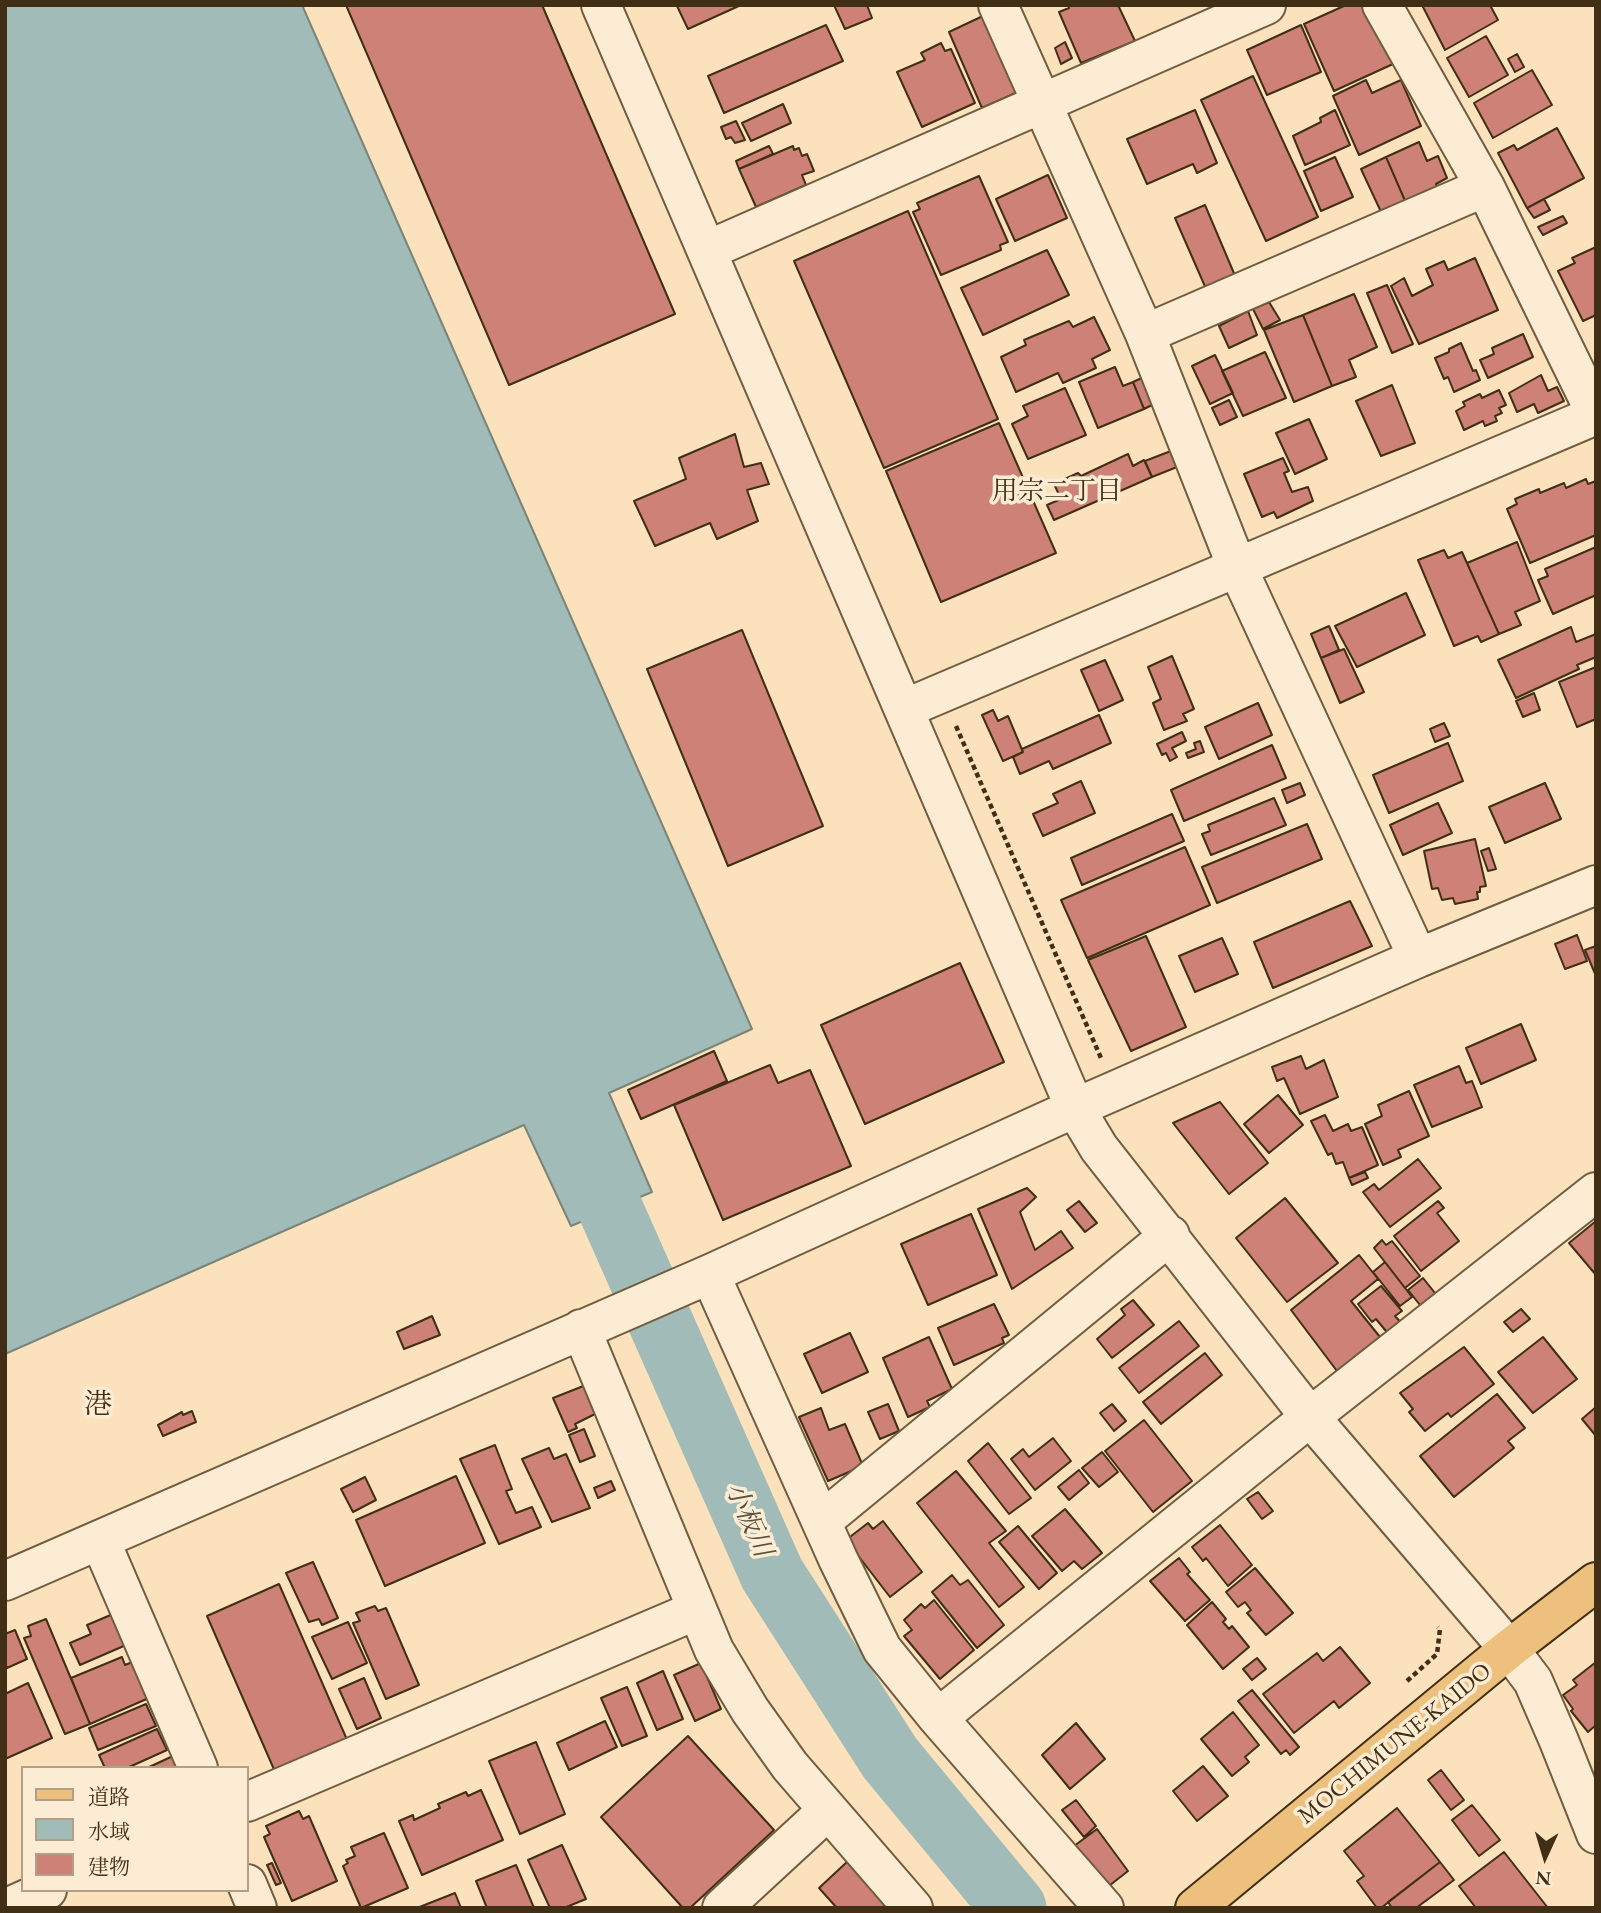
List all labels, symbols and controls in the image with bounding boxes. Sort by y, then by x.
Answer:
district label: 用宗二丁目 [992,476,1122,508]
district label: 港 [84,1388,112,1422]
water label: 小板川 [718,1478,778,1562]
street label: MOCHIMUNE-KAIDO [1292,1657,1498,1831]
legend [21,1766,248,1892]
text: 道路 [88,1783,130,1810]
text: 水域 [88,1818,130,1845]
north arrow [1510,1822,1580,1892]
text: 建物 [88,1853,130,1880]
text: N [1535,1865,1552,1891]

